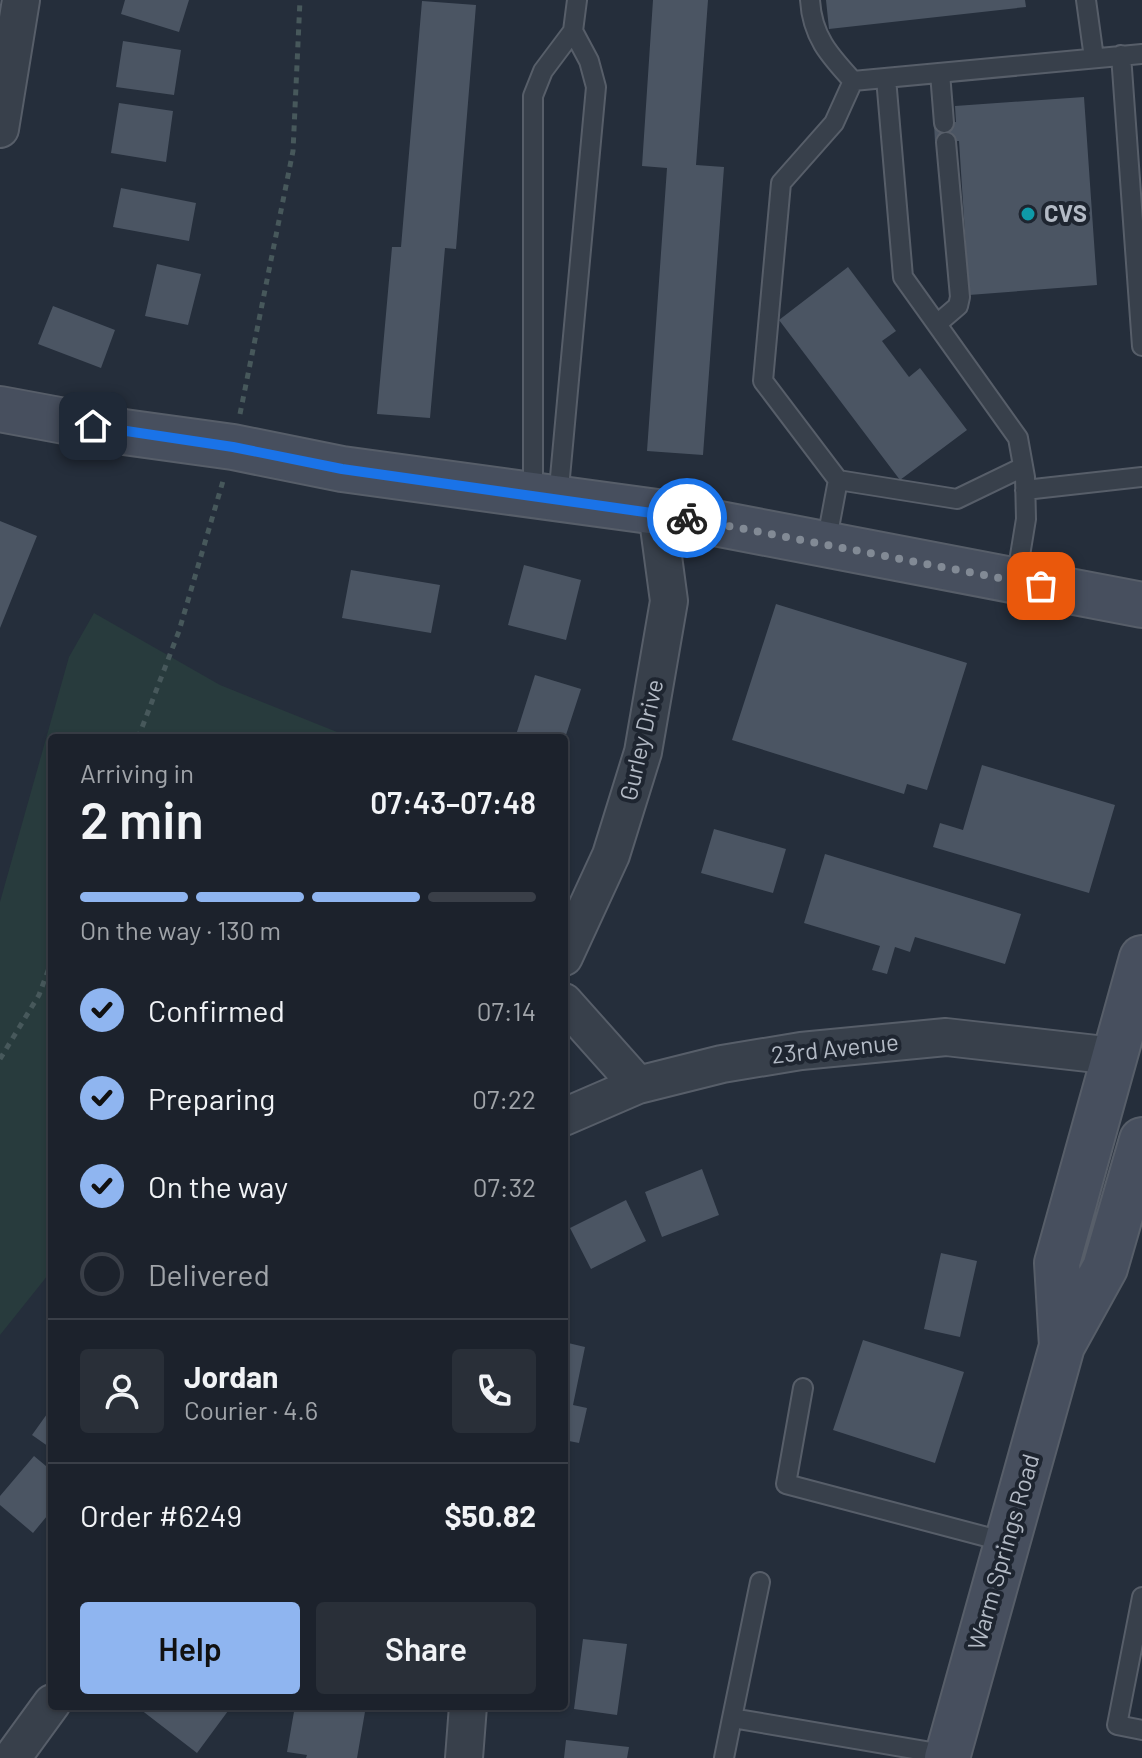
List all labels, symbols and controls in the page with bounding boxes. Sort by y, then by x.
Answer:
place label: CVS [1044,198,1087,227]
marker: CVS [1019,205,1037,223]
pin [59,392,127,460]
icon: home [71,404,115,448]
courier [647,478,727,558]
icon: bike [665,496,709,540]
pin [1007,552,1075,620]
icon: bag [1019,564,1063,608]
street label: Gurley Drive [613,676,669,803]
text: Arriving in [80,757,194,788]
text: 07:43–07:48 [370,784,536,820]
text: 2 min [80,787,204,849]
text: On the way · 130 m [80,914,281,945]
icon: check [80,988,124,1032]
text: Confirmed [148,992,285,1028]
text: 07:14 [477,995,536,1026]
street label: 23rd Avenue [770,1026,900,1069]
icon: check [80,1076,124,1120]
text: Preparing [148,1080,275,1116]
text: 07:22 [472,1083,536,1114]
icon: check [80,1164,124,1208]
text: On the way [148,1168,288,1204]
text: 07:32 [473,1171,536,1202]
text: Delivered [148,1256,270,1292]
button: person [80,1349,164,1433]
button: phone [452,1349,536,1433]
text: Jordan [184,1358,279,1394]
text: Courier · 4.6 [184,1394,318,1425]
street label: Warm Springs Road [961,1450,1044,1653]
text: Order #6249 [80,1497,242,1533]
text: $50.82 [444,1497,536,1533]
button: Help [80,1602,300,1694]
button: Share [316,1602,536,1694]

